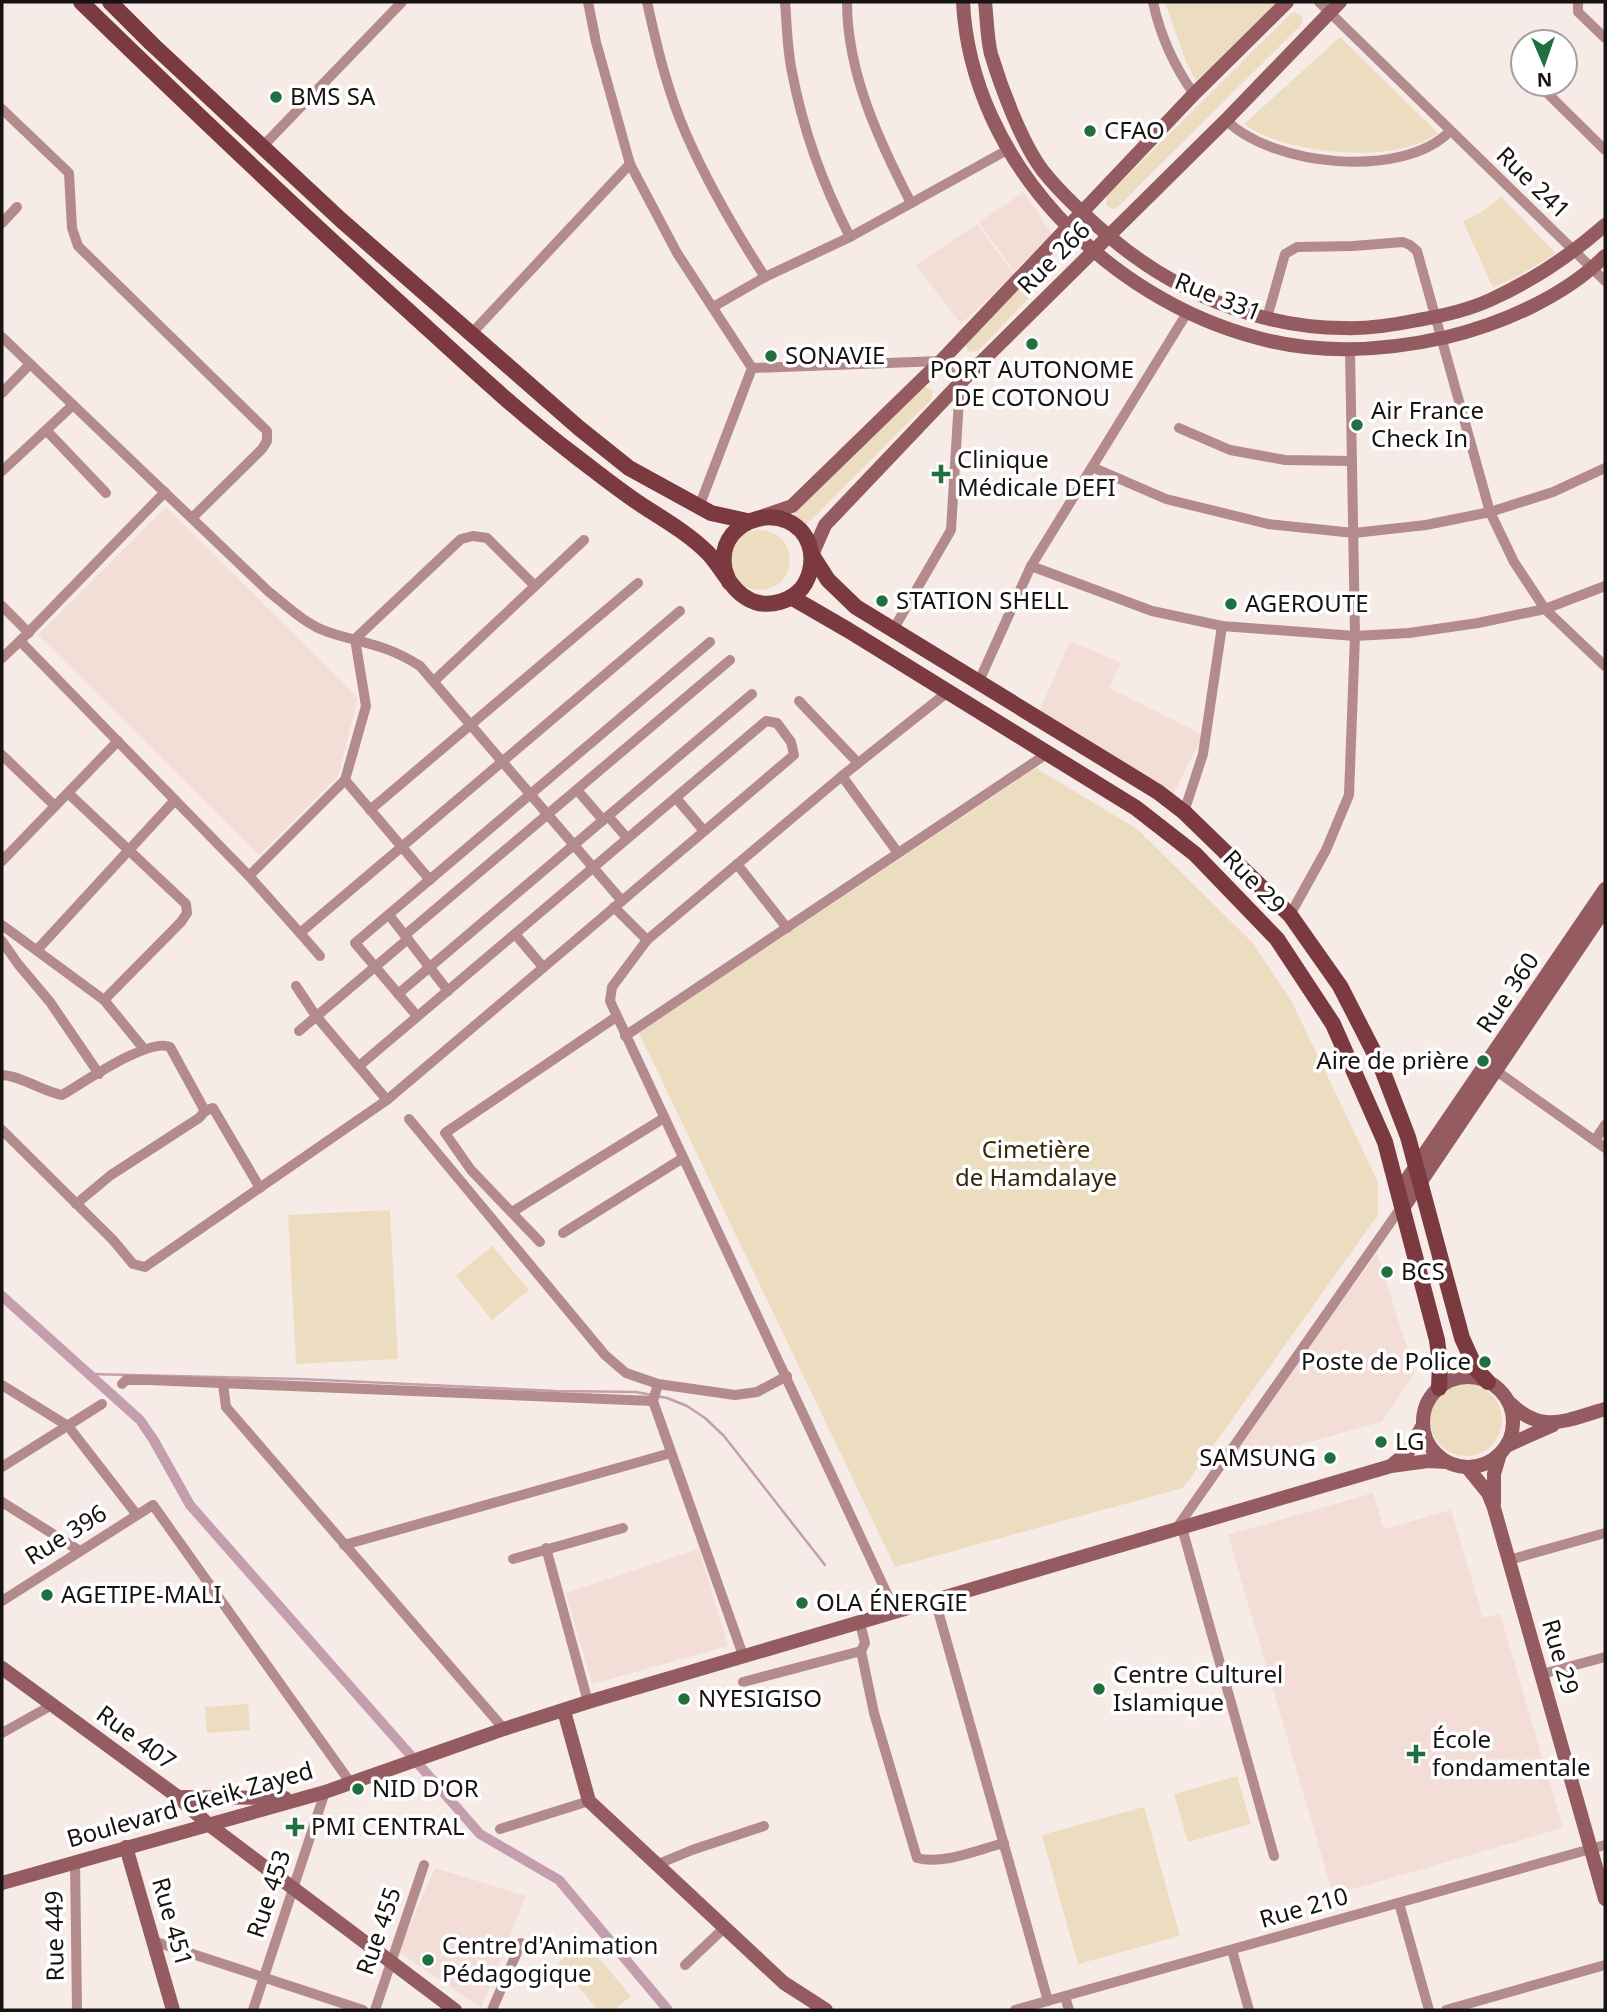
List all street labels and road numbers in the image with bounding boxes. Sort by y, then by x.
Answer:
street label: Rue 241 [1490,139,1578,225]
street label: Rue 266 [1009,213,1097,301]
street label: Rue 331 [1170,263,1267,328]
street label: Rue 29 [1216,842,1294,920]
street label: Rue 360 [1468,945,1546,1039]
street label: Rue 396 [18,1496,112,1572]
street label: Rue 29 [1535,1615,1588,1698]
street label: Rue 407 [90,1697,183,1777]
street label: Boulevard Ckeik Zayed [63,1753,317,1855]
street label: Rue 453 [238,1845,297,1942]
street label: Rue 451 [145,1873,202,1970]
street label: Rue 210 [1255,1878,1352,1935]
street label: Rue 455 [347,1882,408,1979]
street label: Rue 449 [36,1890,71,1982]

